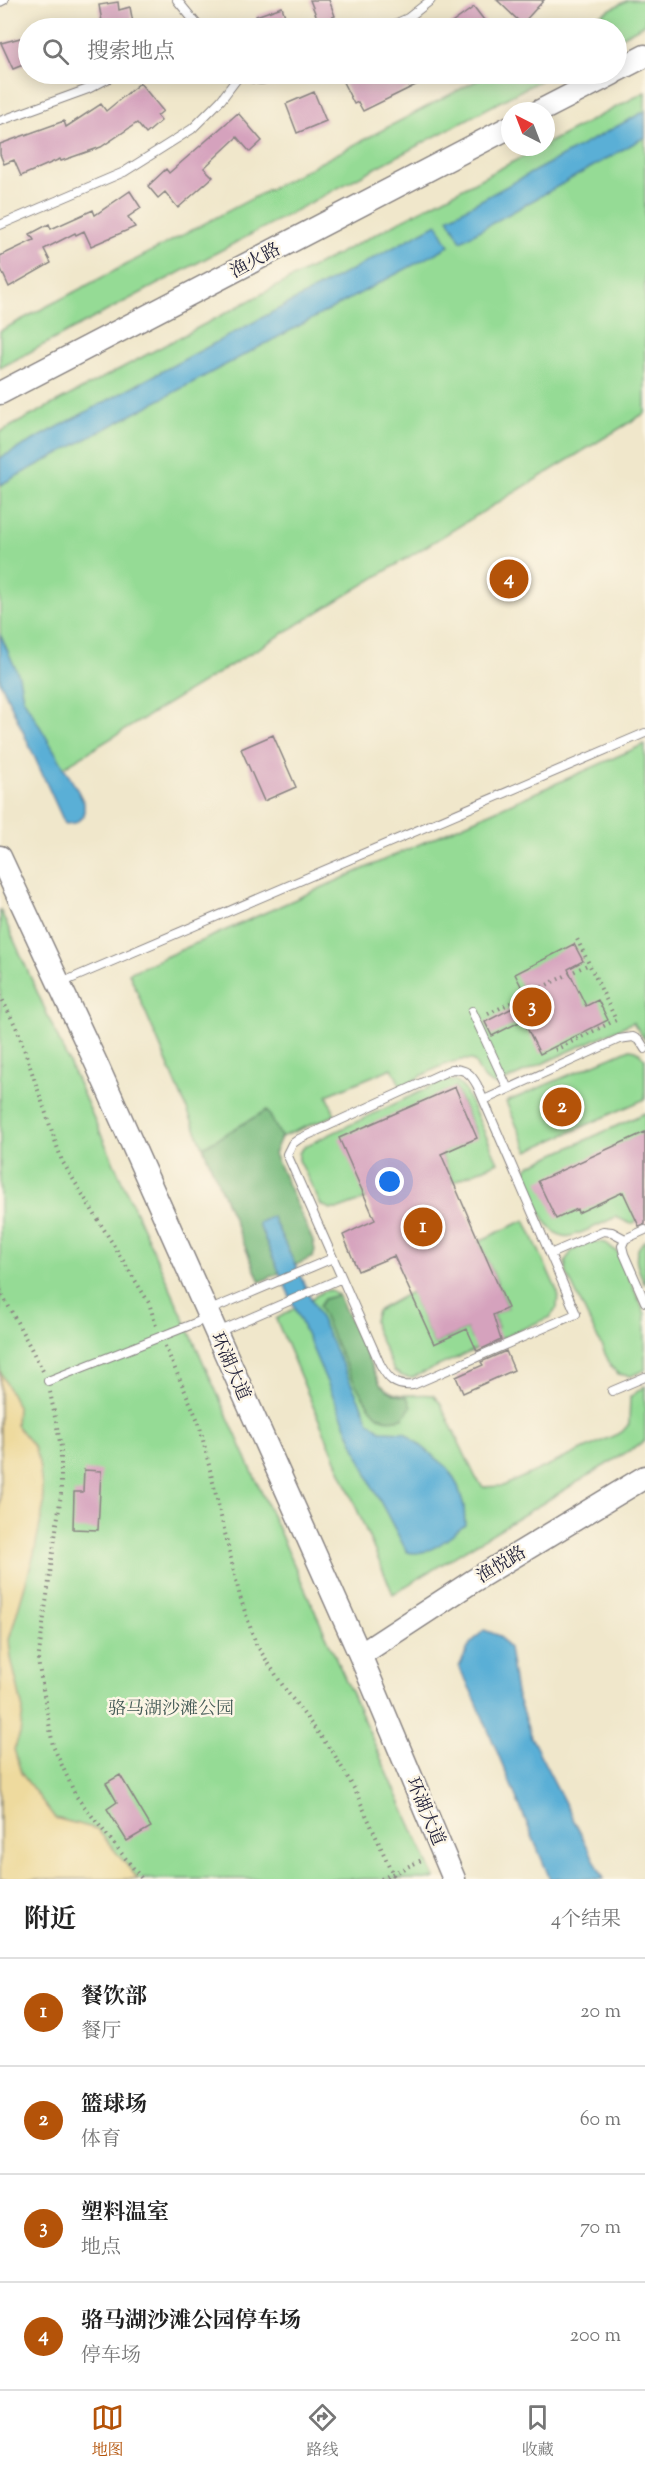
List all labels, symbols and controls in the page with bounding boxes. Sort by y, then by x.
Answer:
search box [18,18,627,84]
icon: search [39,35,72,68]
text: 搜索地点 [87,37,175,69]
north arrow [501,102,555,156]
street label: 渔火路 [226,238,286,286]
pin: 4 [490,556,528,602]
pin: 3 [512,984,552,1030]
pin: 2 [542,1084,582,1130]
your location [375,1167,404,1196]
pin: 1 [404,1204,442,1250]
street label: 环湖大道 [203,1329,256,1405]
street label: 渔悦路 [472,1541,532,1591]
park label: 骆马湖沙滩公园 [108,1697,234,1723]
street label: 环湖大道 [398,1774,450,1850]
text: 附近 [24,1902,76,1939]
text: 4个结果 [551,1906,621,1935]
text: 餐饮部 [81,1982,147,2014]
text: 1 [40,1998,47,2027]
text: 20 m [580,1998,621,2027]
text: 餐厅 [81,2018,121,2047]
text: 篮球场 [81,2090,147,2122]
text: 2 [39,2106,48,2135]
text: 60 m [580,2106,621,2135]
text: 体育 [81,2126,121,2155]
text: 塑料温室 [81,2198,169,2230]
text: 3 [39,2214,48,2243]
text: 70 m [580,2214,621,2243]
text: 地点 [81,2234,121,2263]
text: 骆马湖沙滩公园停车场 [81,2306,301,2338]
text: 4 [38,2322,49,2351]
text: 200 m [570,2322,621,2351]
text: 停车场 [81,2342,141,2371]
tab: 地图 [91,2401,124,2463]
tab: 路线 [306,2401,339,2463]
tab: 收藏 [521,2401,554,2463]

